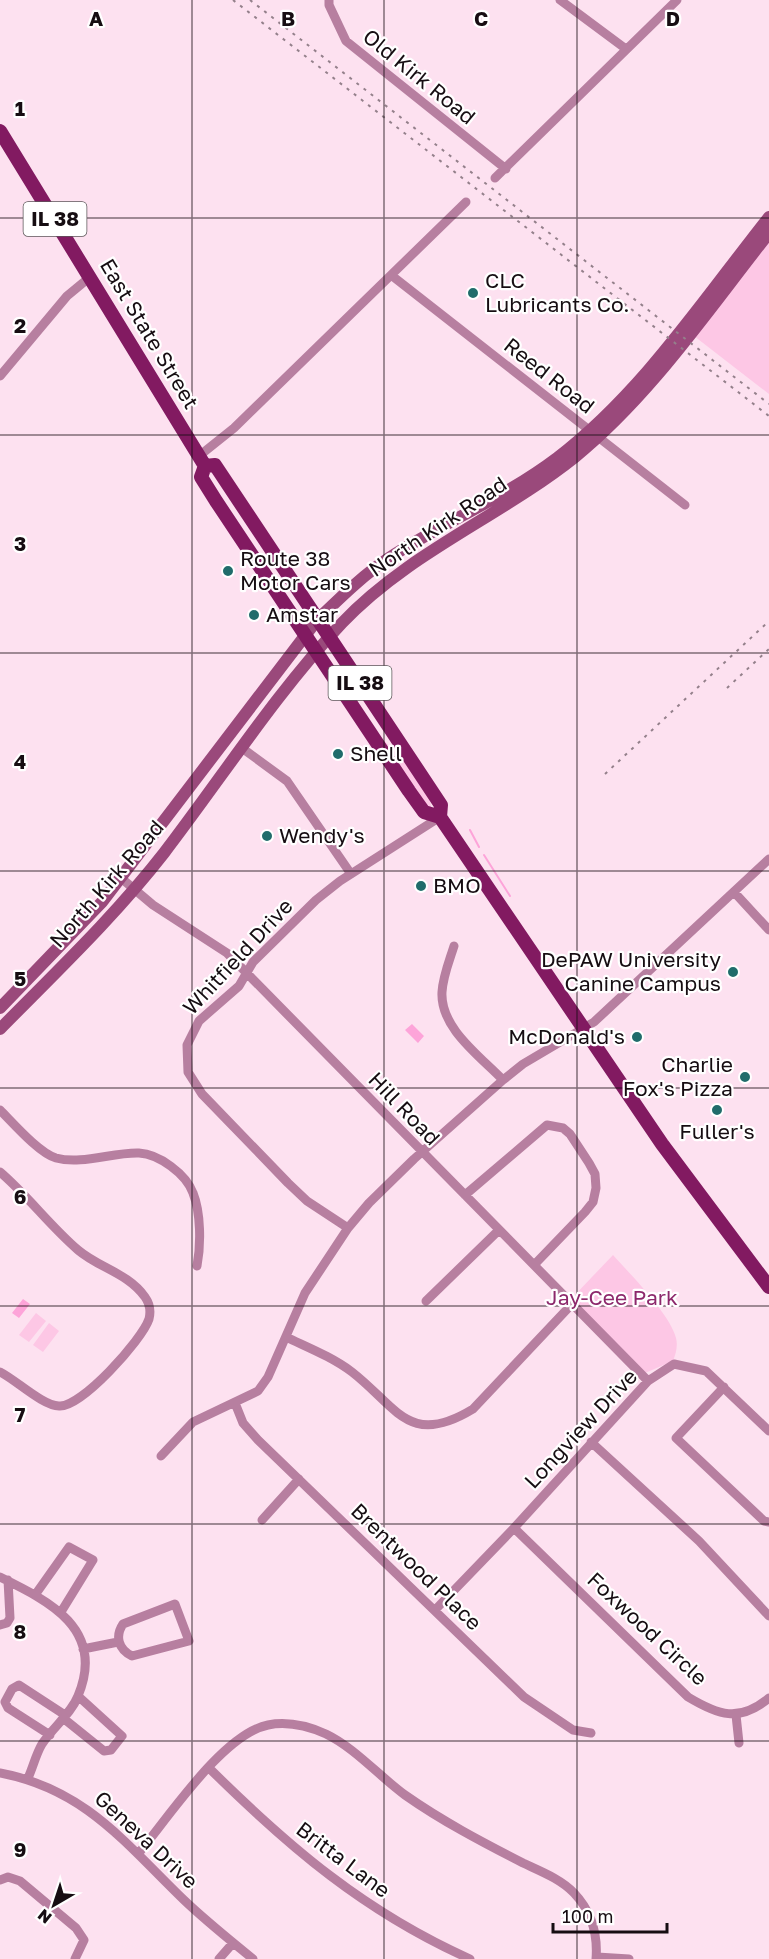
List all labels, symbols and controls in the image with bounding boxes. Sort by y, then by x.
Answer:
text: A [89,6,103,30]
text: B [281,6,295,30]
text: C [474,6,488,30]
text: D [666,6,680,30]
street label: Old Kirk Road [358,23,481,129]
text: 1 [15,96,25,120]
road number: IL 38 [23,202,86,236]
street label: East State Street [95,254,205,413]
place label: CLC Lubricants Co. [485,267,630,317]
marker: CLC Lubricants Co. [466,286,480,300]
text: 2 [14,313,26,337]
street label: Reed Road [499,332,600,419]
street label: North Kirk Road [364,470,511,582]
text: 3 [14,531,26,555]
place label: Route 38 Motor Cars [240,545,351,595]
marker: Route 38 Motor Cars [221,564,235,578]
place label: Amstar [266,601,338,627]
marker: Amstar [247,608,261,622]
road number: IL 38 [328,666,392,700]
place label: Shell [350,740,402,766]
marker: Shell [331,747,345,761]
text: 4 [14,749,26,773]
street label: North Kirk Road [44,814,169,952]
place label: Wendy's [279,822,365,848]
marker: Wendy's [260,829,274,843]
place label: BMO [433,872,481,898]
marker: BMO [414,879,428,893]
street label: Whitfield Drive [177,893,298,1020]
place label: DePAW University Canine Campus [541,946,721,996]
marker: DePAW University Canine Campus [726,965,740,979]
text: 5 [14,966,26,990]
place label: McDonald's [508,1023,625,1049]
marker: McDonald's [630,1030,644,1044]
place label: Charlie Fox's Pizza [623,1051,733,1101]
street label: Hill Road [364,1066,446,1150]
marker: Charlie Fox's Pizza [738,1070,752,1084]
marker: Fuller's [710,1103,724,1117]
place label: Fuller's [679,1118,755,1144]
text: 6 [14,1184,26,1208]
park label: Jay-Cee Park [546,1284,678,1310]
street label: Longview Drive [518,1363,642,1493]
text: 7 [15,1402,26,1426]
street label: Brentwood Place [346,1497,487,1635]
street label: Foxwood Circle [582,1566,713,1690]
text: 8 [14,1619,26,1643]
street label: Geneva Drive [90,1785,204,1894]
street label: Britta Lane [292,1815,396,1903]
text: 9 [14,1837,26,1861]
north arrow [24,1875,84,1935]
scale bar [553,1896,667,1934]
text: N [34,1905,56,1928]
text: 100 m [562,1905,613,1927]

